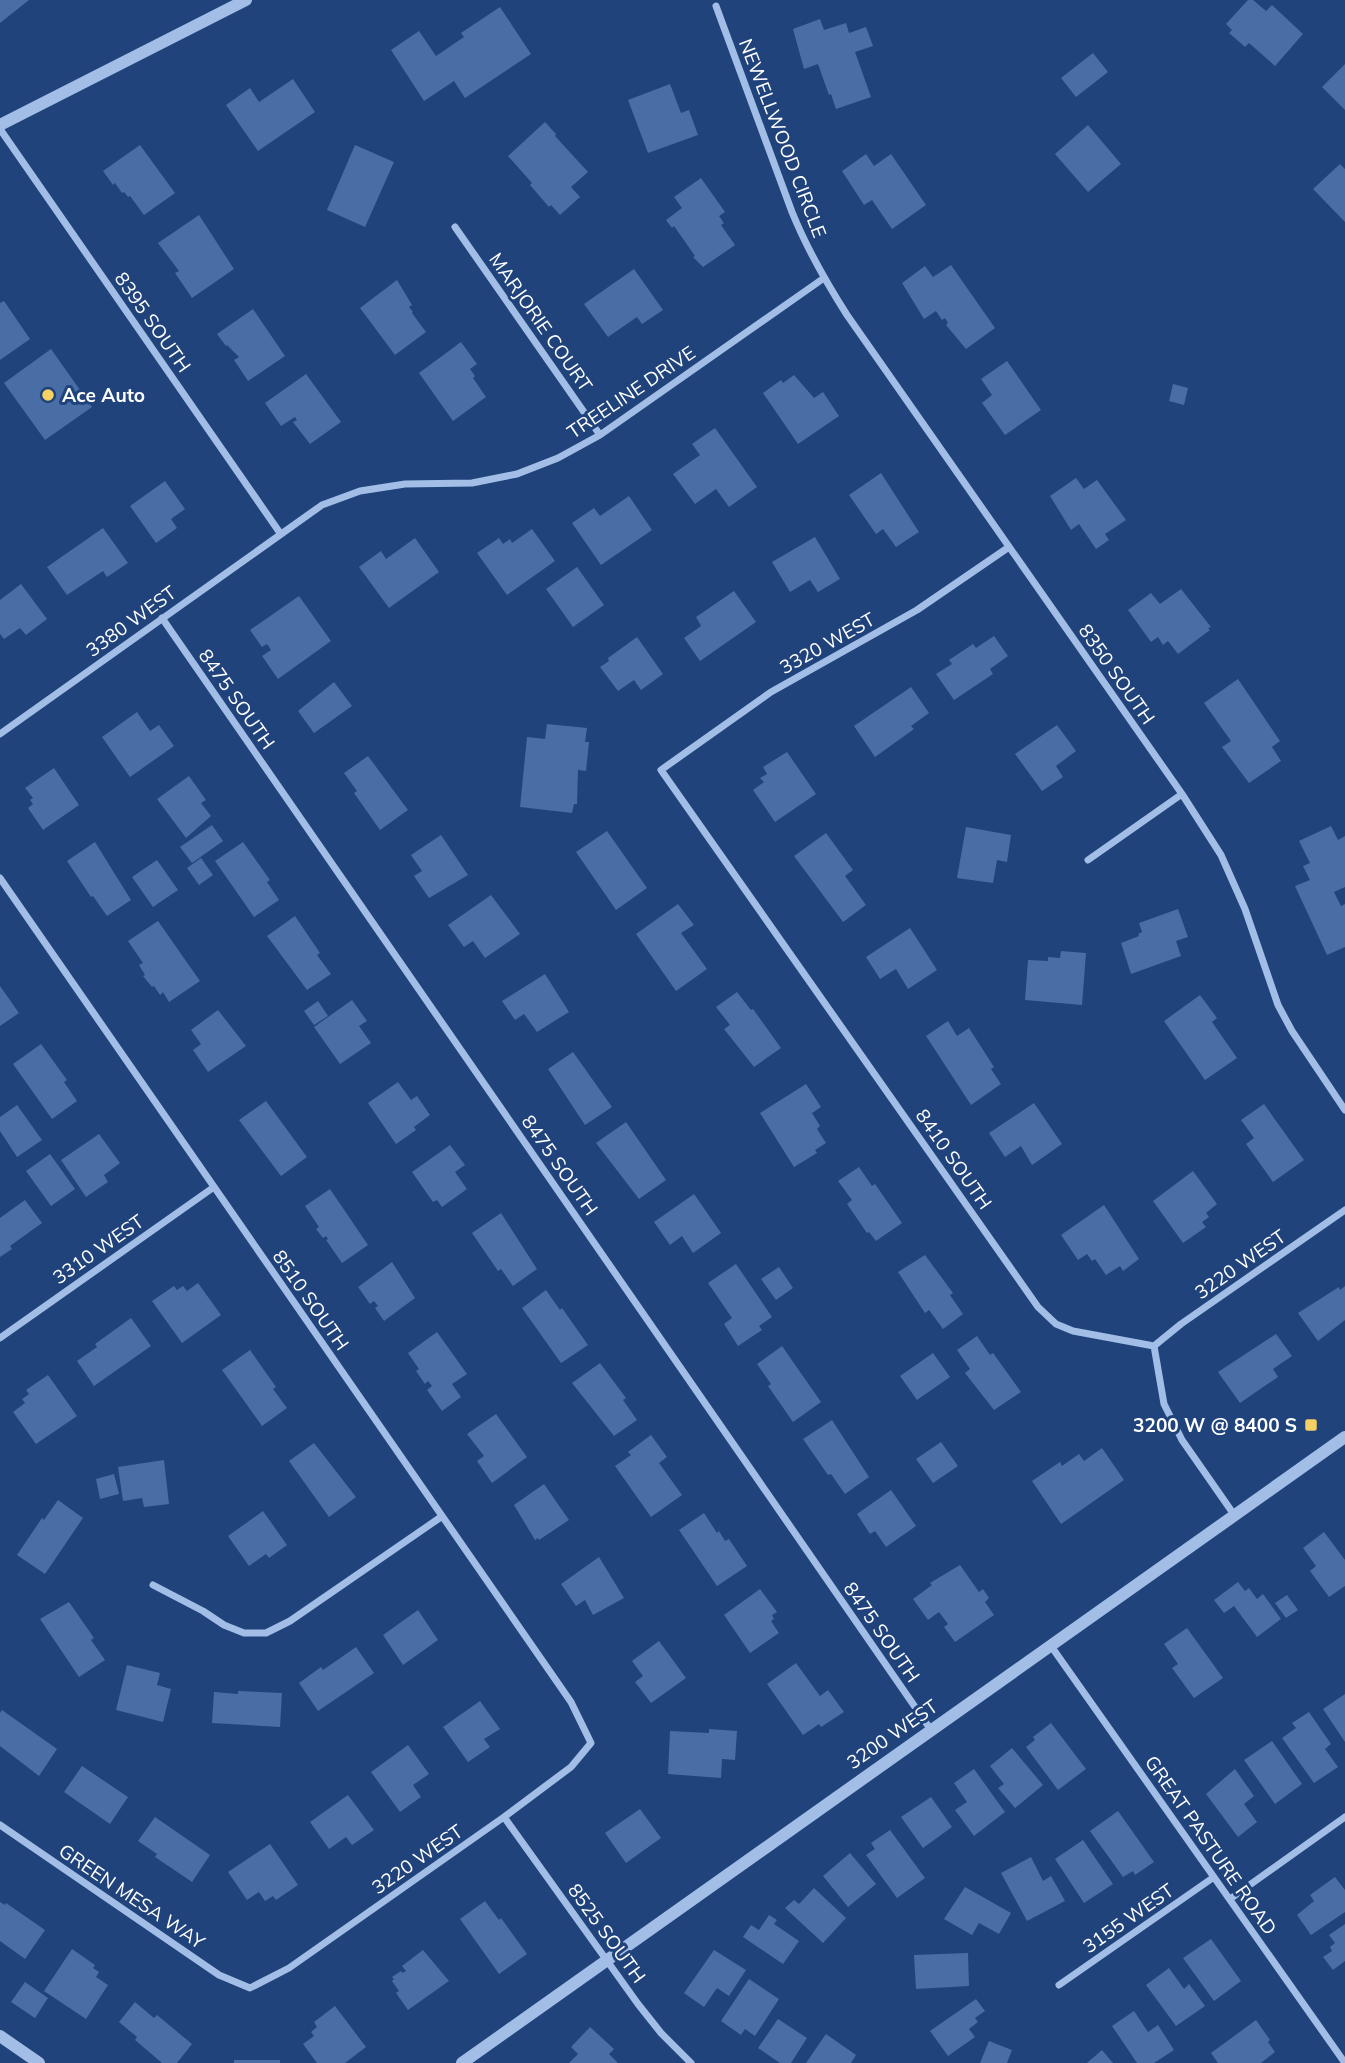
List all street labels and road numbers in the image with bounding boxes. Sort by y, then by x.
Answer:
street label: NEWELLWOOD CIRCLE [734,35,832,241]
street label: MARJORIE COURT [484,248,598,396]
street label: 8395 SOUTH [110,267,196,377]
street label: TREELINE DRIVE [562,340,700,444]
street label: 3380 WEST [81,580,181,662]
street label: 3320 WEST [775,607,879,679]
street label: 8350 SOUTH [1074,619,1160,729]
street label: 8475 SOUTH [194,644,280,754]
street label: 8410 SOUTH [911,1104,997,1214]
street label: 8475 SOUTH [517,1110,603,1220]
street label: 3310 WEST [48,1209,149,1289]
street label: 3220 WEST [1190,1224,1291,1304]
street label: 8510 SOUTH [268,1245,354,1355]
street label: 8475 SOUTH [839,1577,925,1687]
street label: 3200 WEST [842,1694,943,1774]
street label: GREAT PASTURE ROAD [1140,1751,1282,1939]
street label: 3220 WEST [367,1819,468,1899]
street label: GREEN MESA WAY [54,1838,210,1954]
street label: 3155 WEST [1078,1878,1179,1958]
street label: 8525 SOUTH [563,1879,651,1987]

